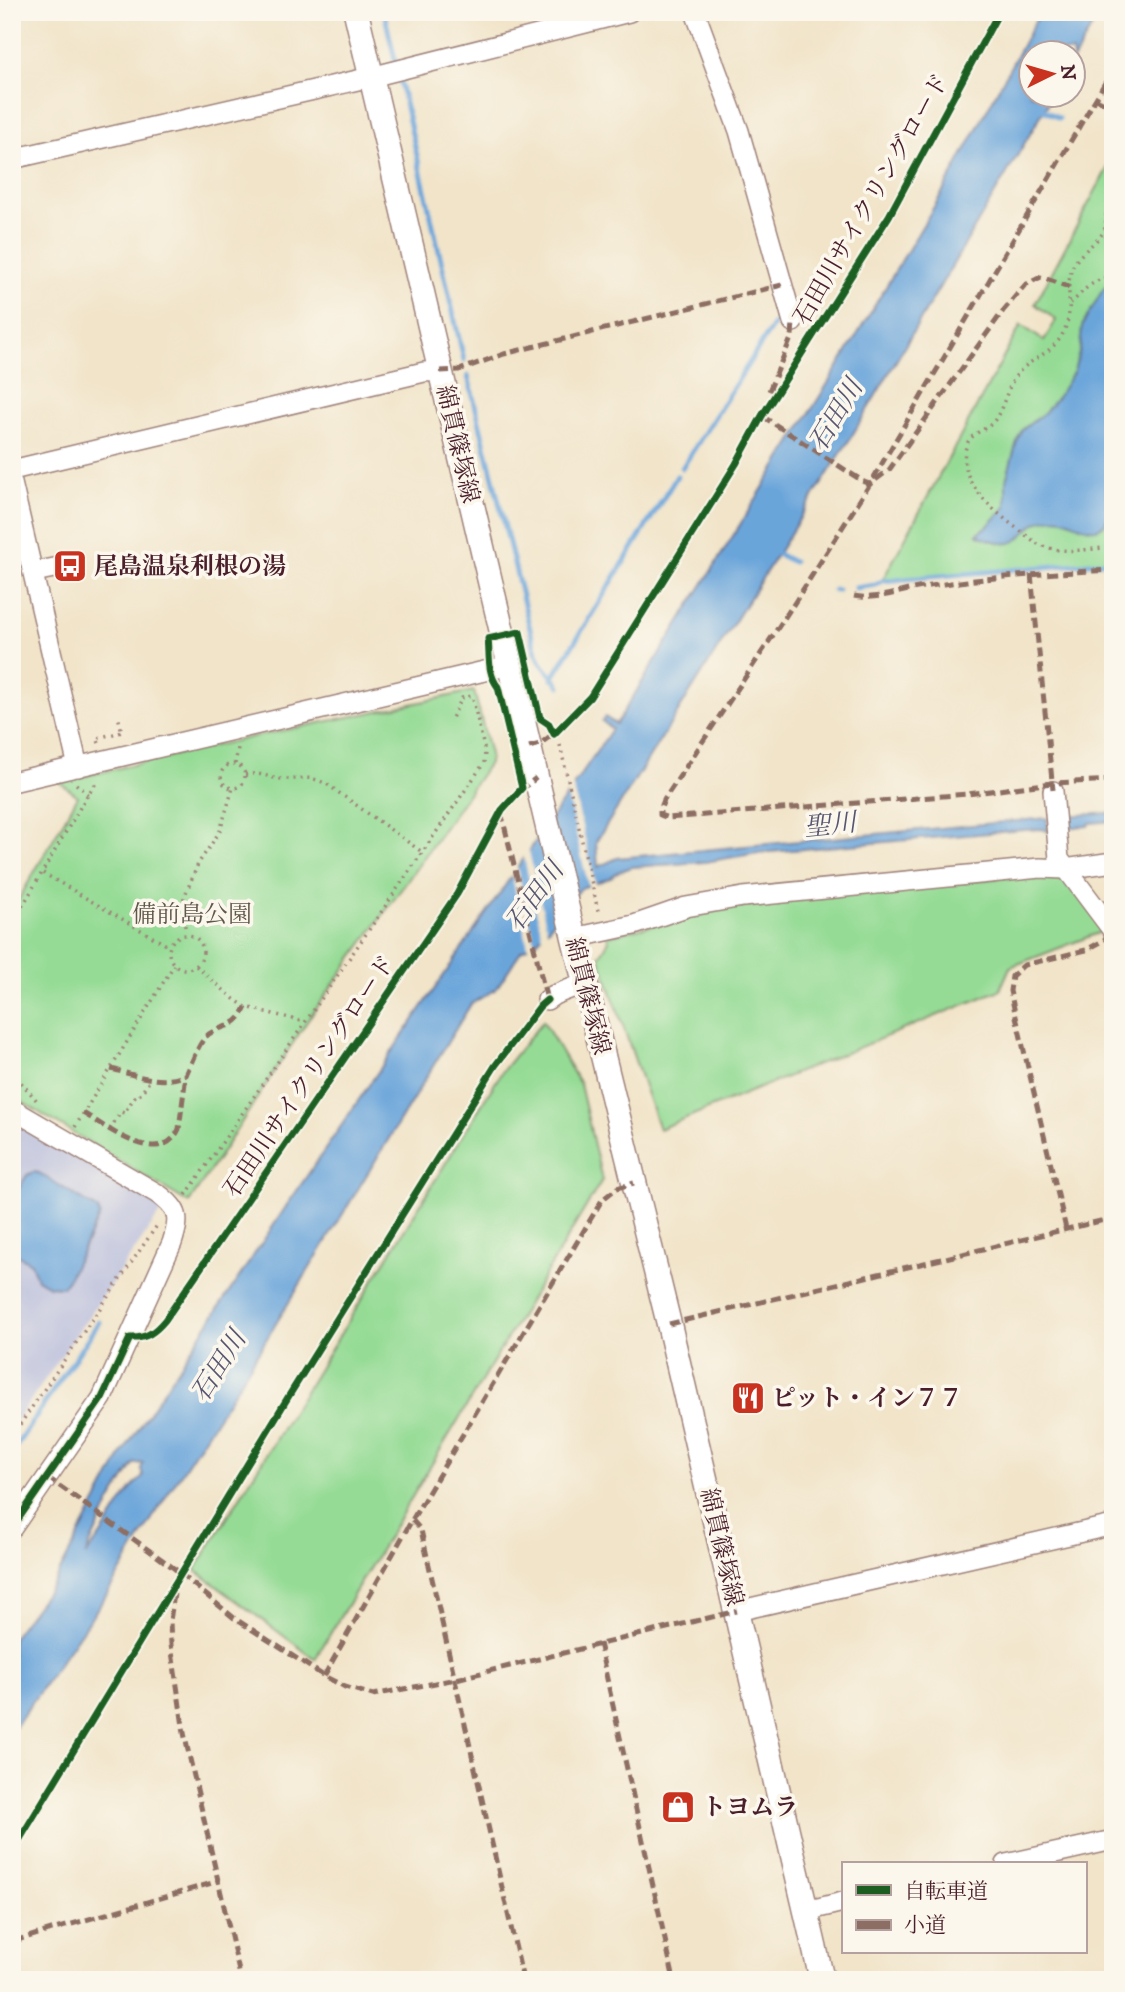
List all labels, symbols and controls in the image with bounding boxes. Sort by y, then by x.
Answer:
north arrow [1016,38,1086,108]
text: N [1055,64,1080,82]
street label: 石田川サイクリングロード [788,68,956,331]
water label: 石田川 [802,371,872,458]
street label: 綿貫篠塚線 [429,382,485,506]
bus stop icon: 尾島温泉利根の湯 [51,547,89,585]
place label: 尾島温泉利根の湯 [94,552,286,582]
water label: 聖川 [803,806,861,845]
water label: 石田川 [499,853,573,938]
park label: 備前島公園 [132,900,252,930]
street label: 綿貫篠塚線 [558,934,616,1058]
street label: 石田川サイクリングロード [218,950,402,1203]
water label: 石田川 [185,1322,256,1409]
restaurant icon: ピット・イン７７ [729,1379,767,1417]
place label: ピット・イン７７ [772,1384,963,1414]
street label: 綿貫篠塚線 [693,1485,749,1609]
shop icon: トヨムラ [659,1788,697,1826]
place label: トヨムラ [702,1793,798,1823]
legend [842,1862,1086,1954]
text: 自転車道 [904,1879,988,1905]
text: 小道 [904,1913,946,1939]

